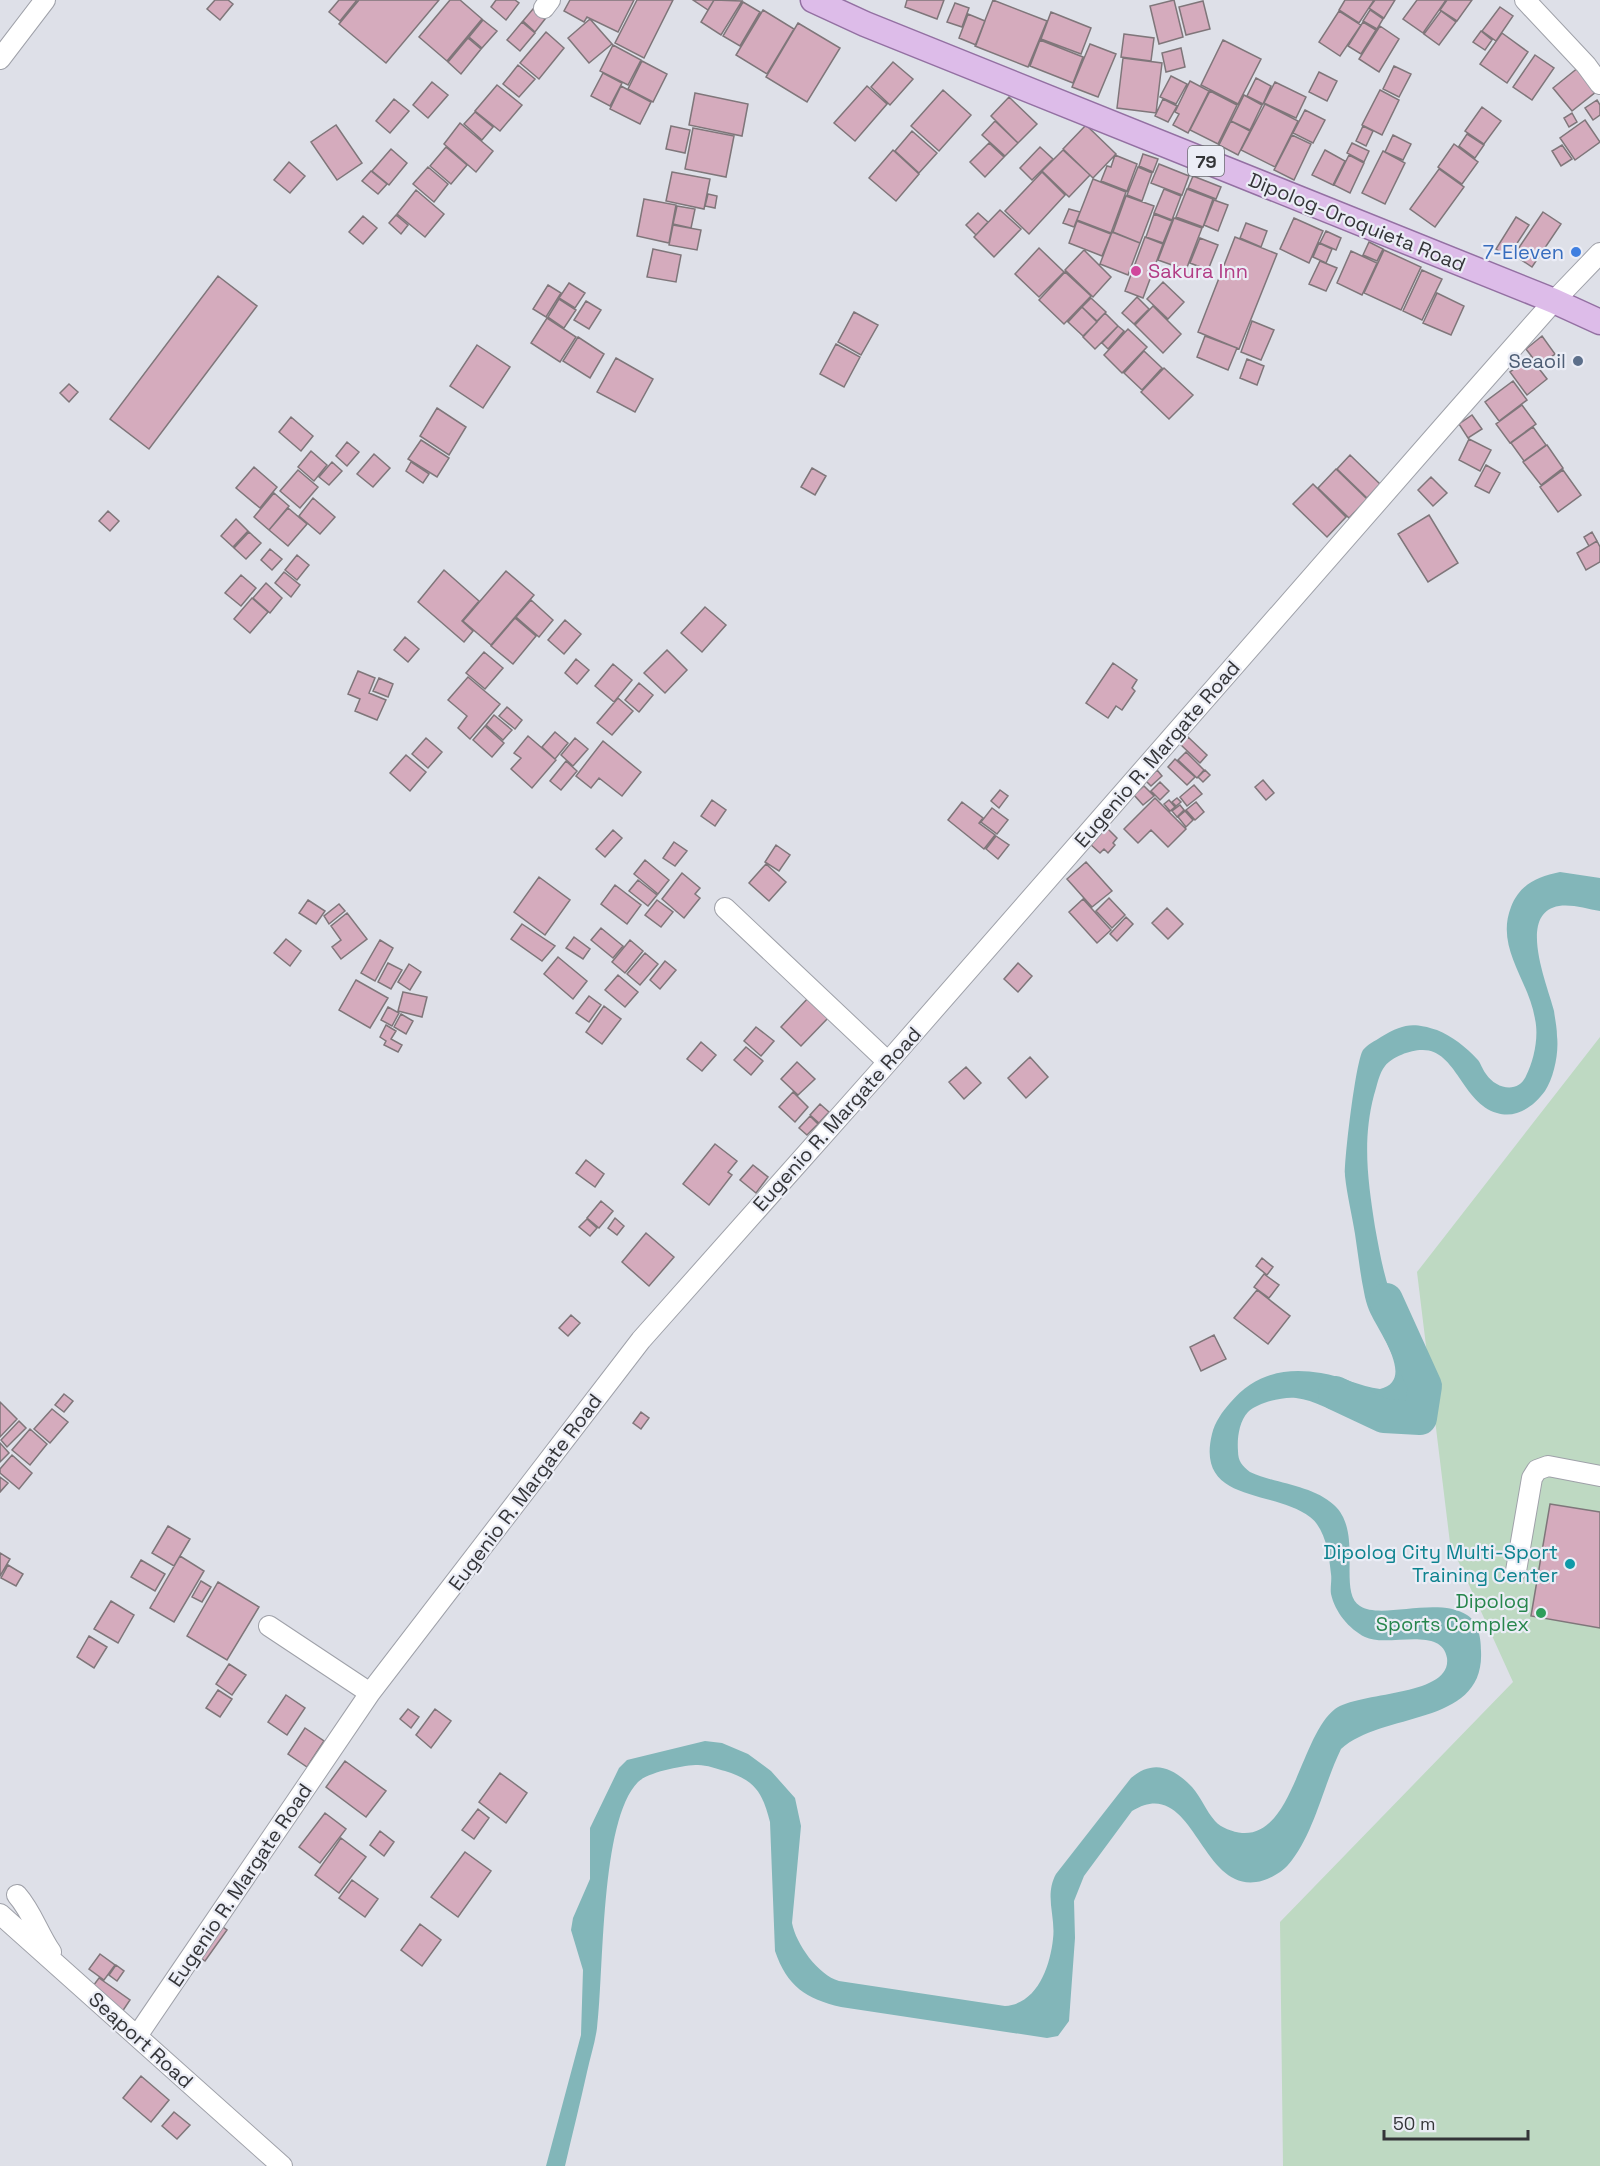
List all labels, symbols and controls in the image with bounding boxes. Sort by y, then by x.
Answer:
road number: 79 [1188,146,1224,176]
street label: Dipolog-Oroquieta Road [1245,167,1469,277]
place label: 7-Eleven [1483,239,1564,265]
marker: 7-Eleven [1569,245,1583,259]
place label: Sakura Inn [1148,258,1248,284]
marker: Sakura Inn [1129,264,1143,278]
place label: Seaoil [1509,348,1566,374]
marker: Seaoil [1571,354,1585,368]
street label: Eugenio R. Margate Road [1069,655,1245,853]
street label: Eugenio R. Margate Road [747,1021,927,1217]
street label: Eugenio R. Margate Road [443,1388,607,1596]
place label: Dipolog City Multi-Sport Training Center [1323,1539,1558,1588]
marker: Dipolog City Multi-Sport Training Center [1563,1557,1577,1571]
place label: Dipolog Sports Complex [1376,1588,1529,1637]
marker: Dipolog Sports Complex [1534,1606,1548,1620]
street label: Eugenio R. Margate Road [162,1778,318,1992]
street label: Seaport Road [83,1986,199,2094]
scale bar [1384,2103,1528,2141]
text: 50 m [1393,2112,1435,2135]

